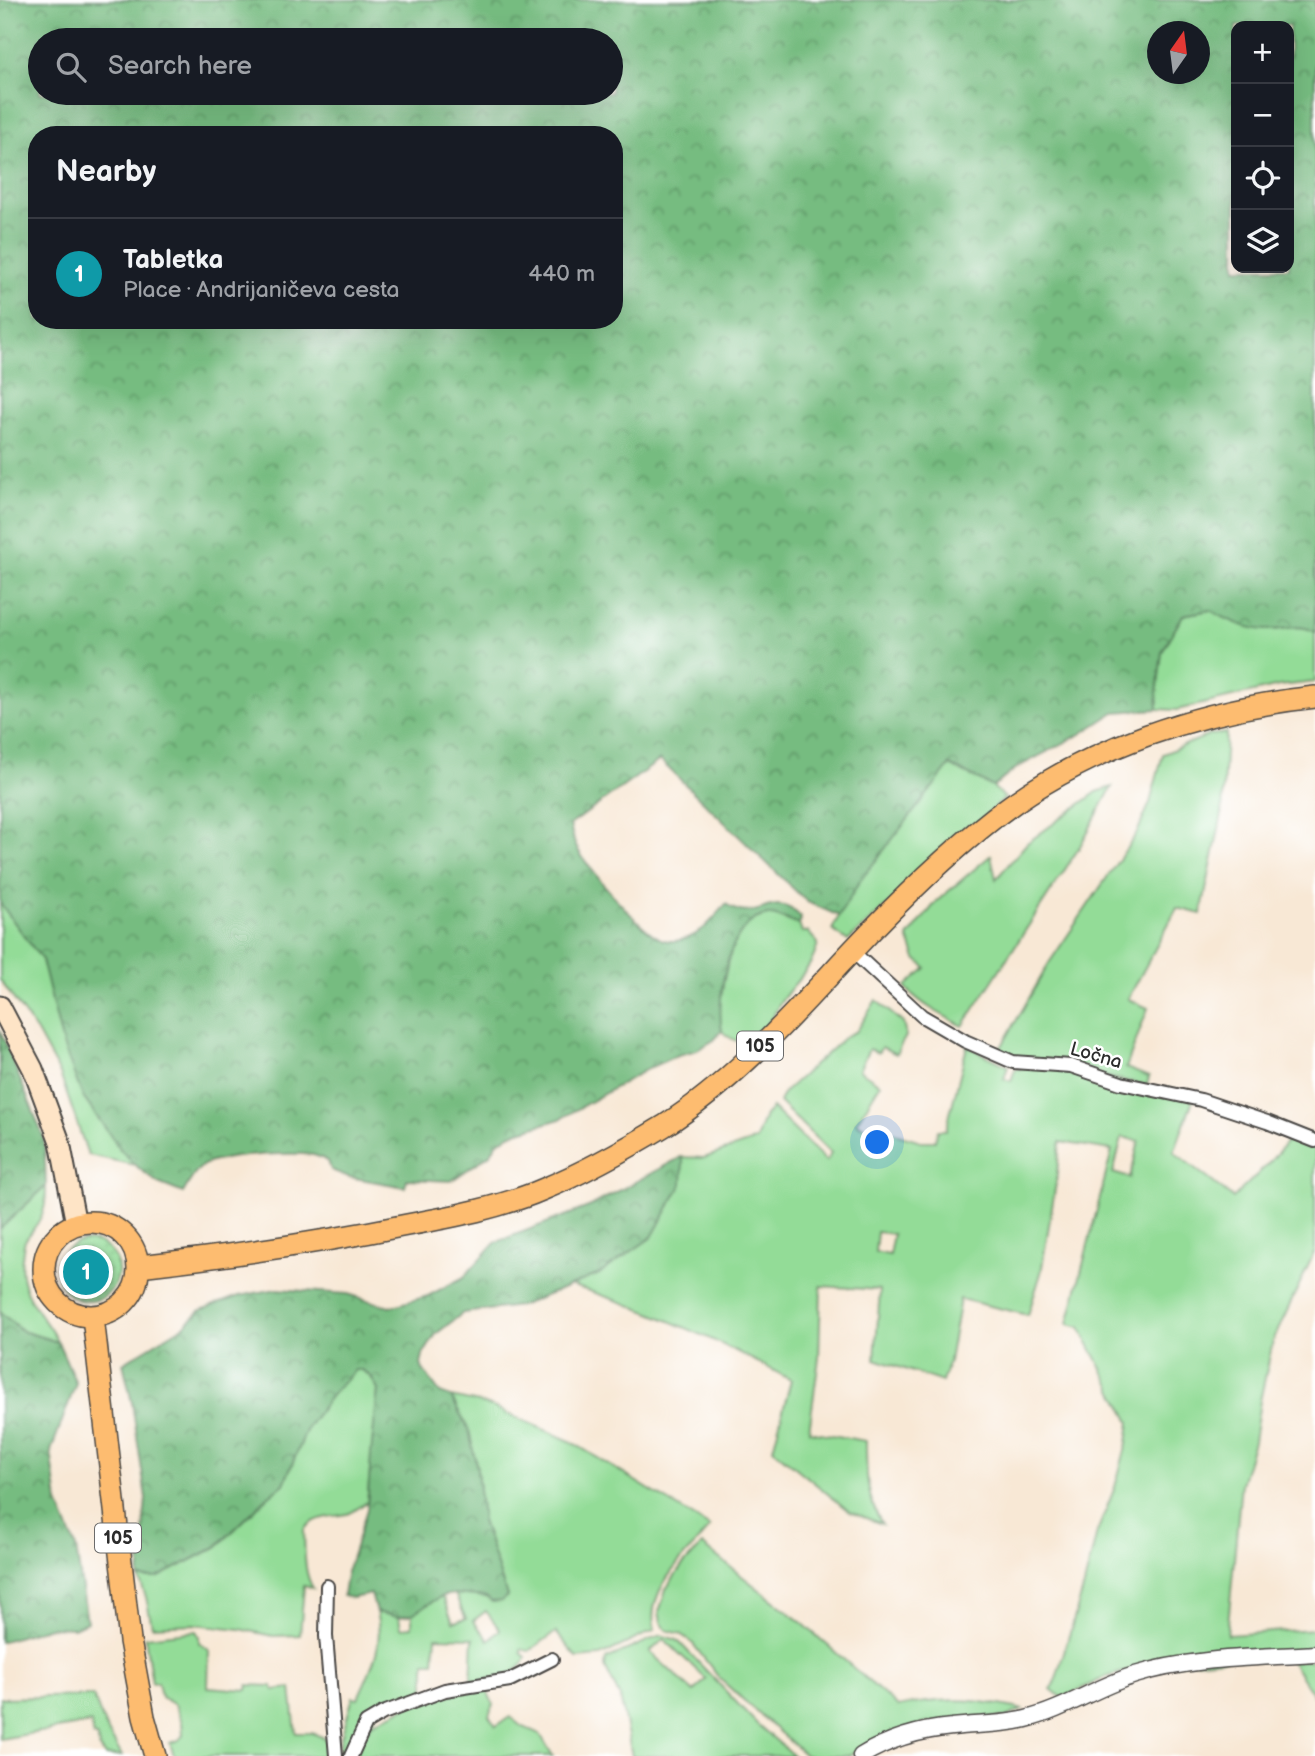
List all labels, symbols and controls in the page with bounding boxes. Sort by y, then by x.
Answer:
north arrow [1147,21,1210,84]
map controls [1231,21,1294,273]
button: + [1231,21,1294,84]
search box [28,28,623,105]
icon: search [52,48,90,86]
text: Search here [108,51,252,82]
button: − [1231,84,1294,147]
button: locate [1231,147,1294,210]
text: Nearby [56,154,156,190]
button: layers [1231,210,1294,273]
text: Tabletka [123,245,223,276]
text: 1 [74,260,84,288]
text: 440 m [528,260,595,288]
text: Place · Andrijaničeva cesta [123,276,400,304]
road number: 105 [737,1031,783,1060]
street label: Ločna [1067,1038,1125,1074]
your location [860,1125,894,1159]
pin: 1 [63,1246,109,1298]
road number: 105 [95,1524,141,1553]

